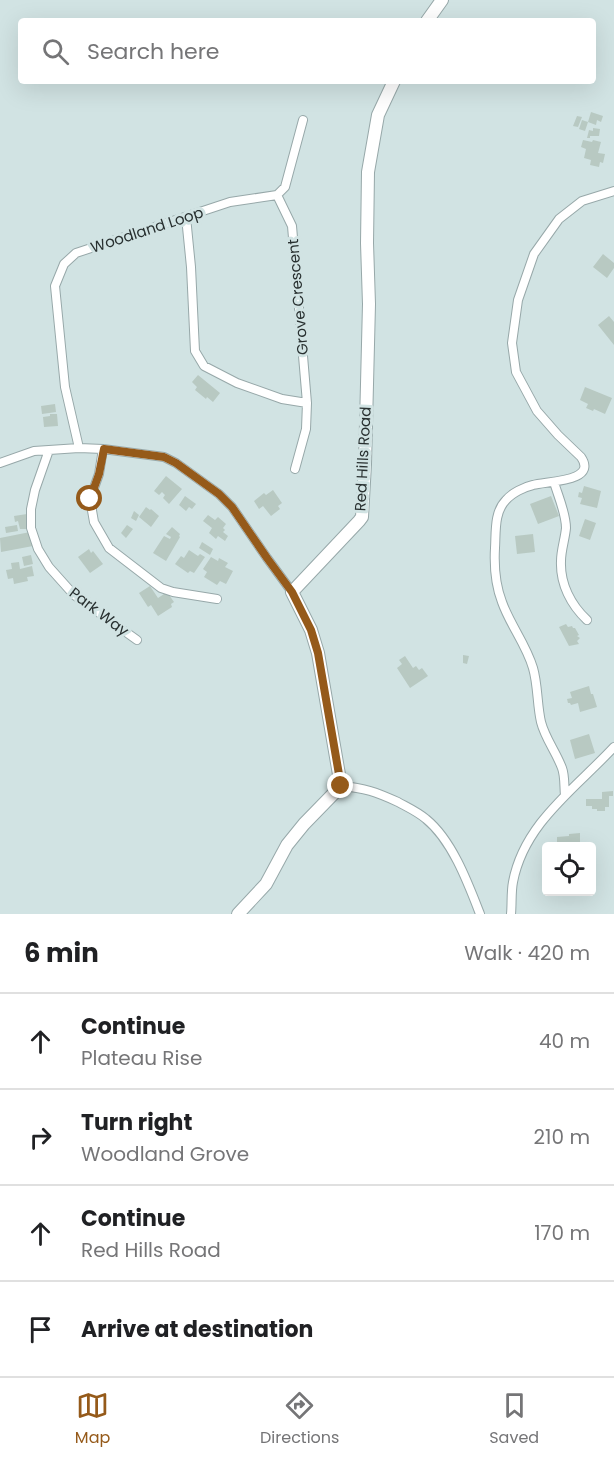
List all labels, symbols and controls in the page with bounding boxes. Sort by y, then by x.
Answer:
search box [18,18,596,84]
icon: search [39,35,72,68]
text: Search here [87,36,220,67]
street label: Woodland Loop [88,201,206,258]
street label: Grove Crescent [282,238,313,356]
street label: Red Hills Road [349,406,376,512]
route start [76,485,102,511]
street label: Park Way [65,582,134,641]
route end [327,772,353,798]
map controls [542,842,596,896]
button: locate [542,842,596,896]
text: 6 min [24,935,99,971]
text: Walk · 420 m [464,939,590,967]
text: Continue [81,1011,185,1042]
icon: ahead [24,1025,57,1058]
text: 40 m [539,1027,590,1055]
text: Plateau Rise [81,1044,202,1072]
text: Turn right [81,1107,192,1138]
icon: right [24,1121,57,1154]
text: 210 m [534,1123,590,1151]
text: Woodland Grove [81,1140,249,1168]
text: Continue [81,1203,185,1234]
icon: ahead [24,1217,57,1250]
text: 170 m [534,1219,590,1247]
text: Red Hills Road [81,1236,221,1264]
icon: arrive [24,1313,57,1346]
text: Arrive at destination [81,1314,313,1345]
tab: Map [75,1389,110,1450]
tab: Directions [260,1389,339,1450]
tab: Saved [489,1389,539,1450]

